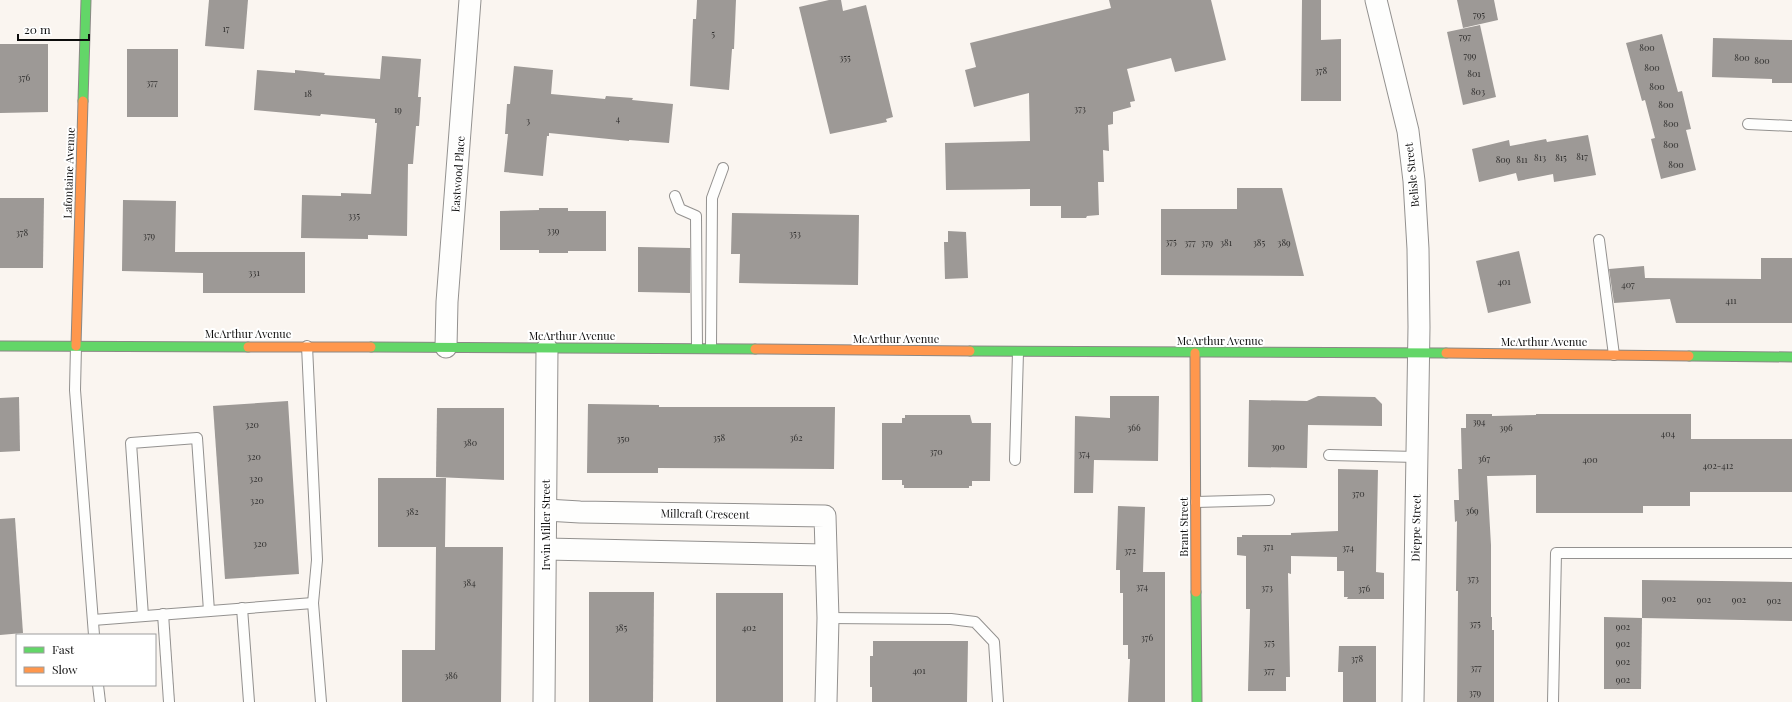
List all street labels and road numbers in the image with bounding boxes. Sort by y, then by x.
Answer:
street label: Lafontaine Avenue [59,127,78,219]
street label: Eastwood Place [447,135,468,213]
street label: Belisle Street [1401,142,1422,208]
street label: McArthur Avenue [205,326,292,341]
street label: McArthur Avenue [529,328,616,343]
street label: McArthur Avenue [853,331,940,346]
street label: McArthur Avenue [1177,333,1264,348]
street label: McArthur Avenue [1501,334,1588,349]
street label: Irwin Miller Street [538,479,553,571]
street label: Dieppe Street [1407,494,1424,562]
street label: Brant Street [1176,497,1191,557]
street label: Millcraft Crescent [660,505,750,522]

